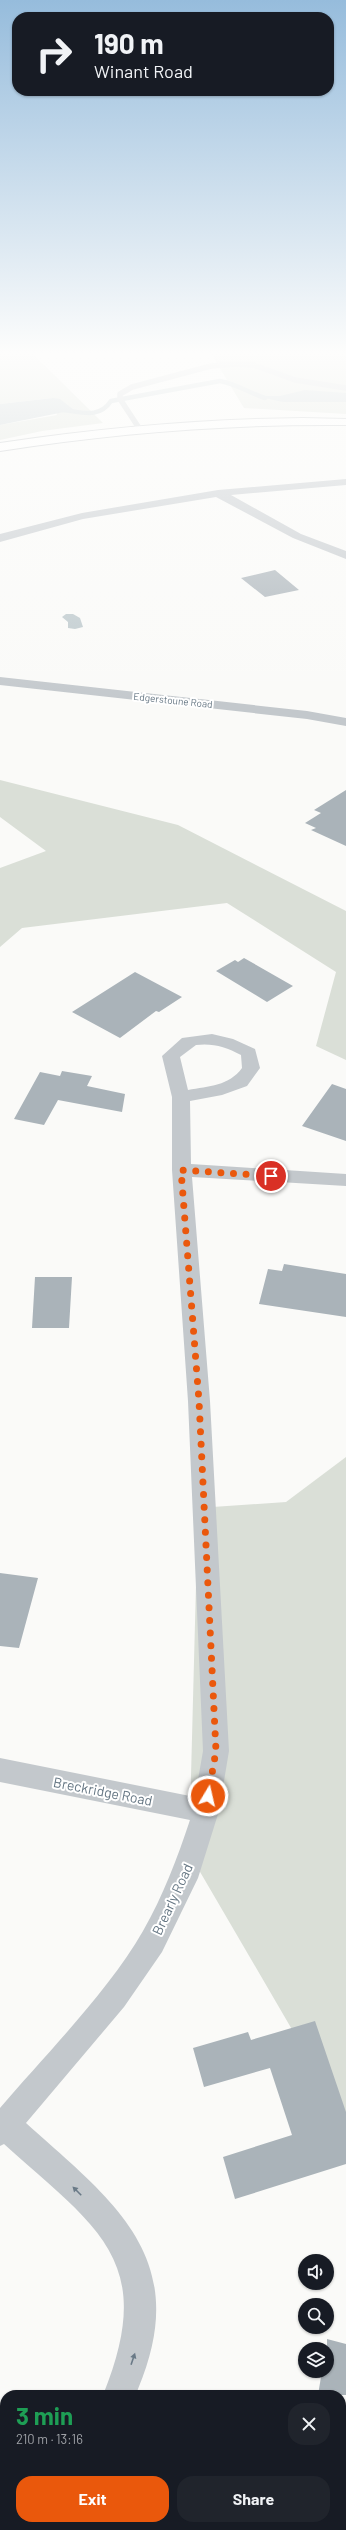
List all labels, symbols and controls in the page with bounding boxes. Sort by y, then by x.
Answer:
text: 190 m [94,26,164,60]
icon: right [28,28,80,80]
text: Winant Road [94,60,193,82]
street label: Edgerstoune Road [133,690,213,710]
pin [254,1159,288,1193]
icon: arrive [260,1165,282,1187]
street label: Breckridge Road [52,1773,154,1809]
position arrow [187,1775,229,1817]
street label: Brearly Road [148,1861,196,1937]
one-way arrow [72,2186,82,2196]
map controls [298,2254,334,2378]
button: sound [298,2254,334,2290]
button: search [298,2298,334,2334]
button: layers [298,2342,334,2378]
one-way arrow [130,2352,136,2364]
text: 3 min [16,2401,73,2430]
button: close [288,2403,330,2445]
text: 210 m · 13:16 [16,2431,83,2447]
button: Exit [16,2476,169,2522]
button: Share [177,2476,330,2522]

